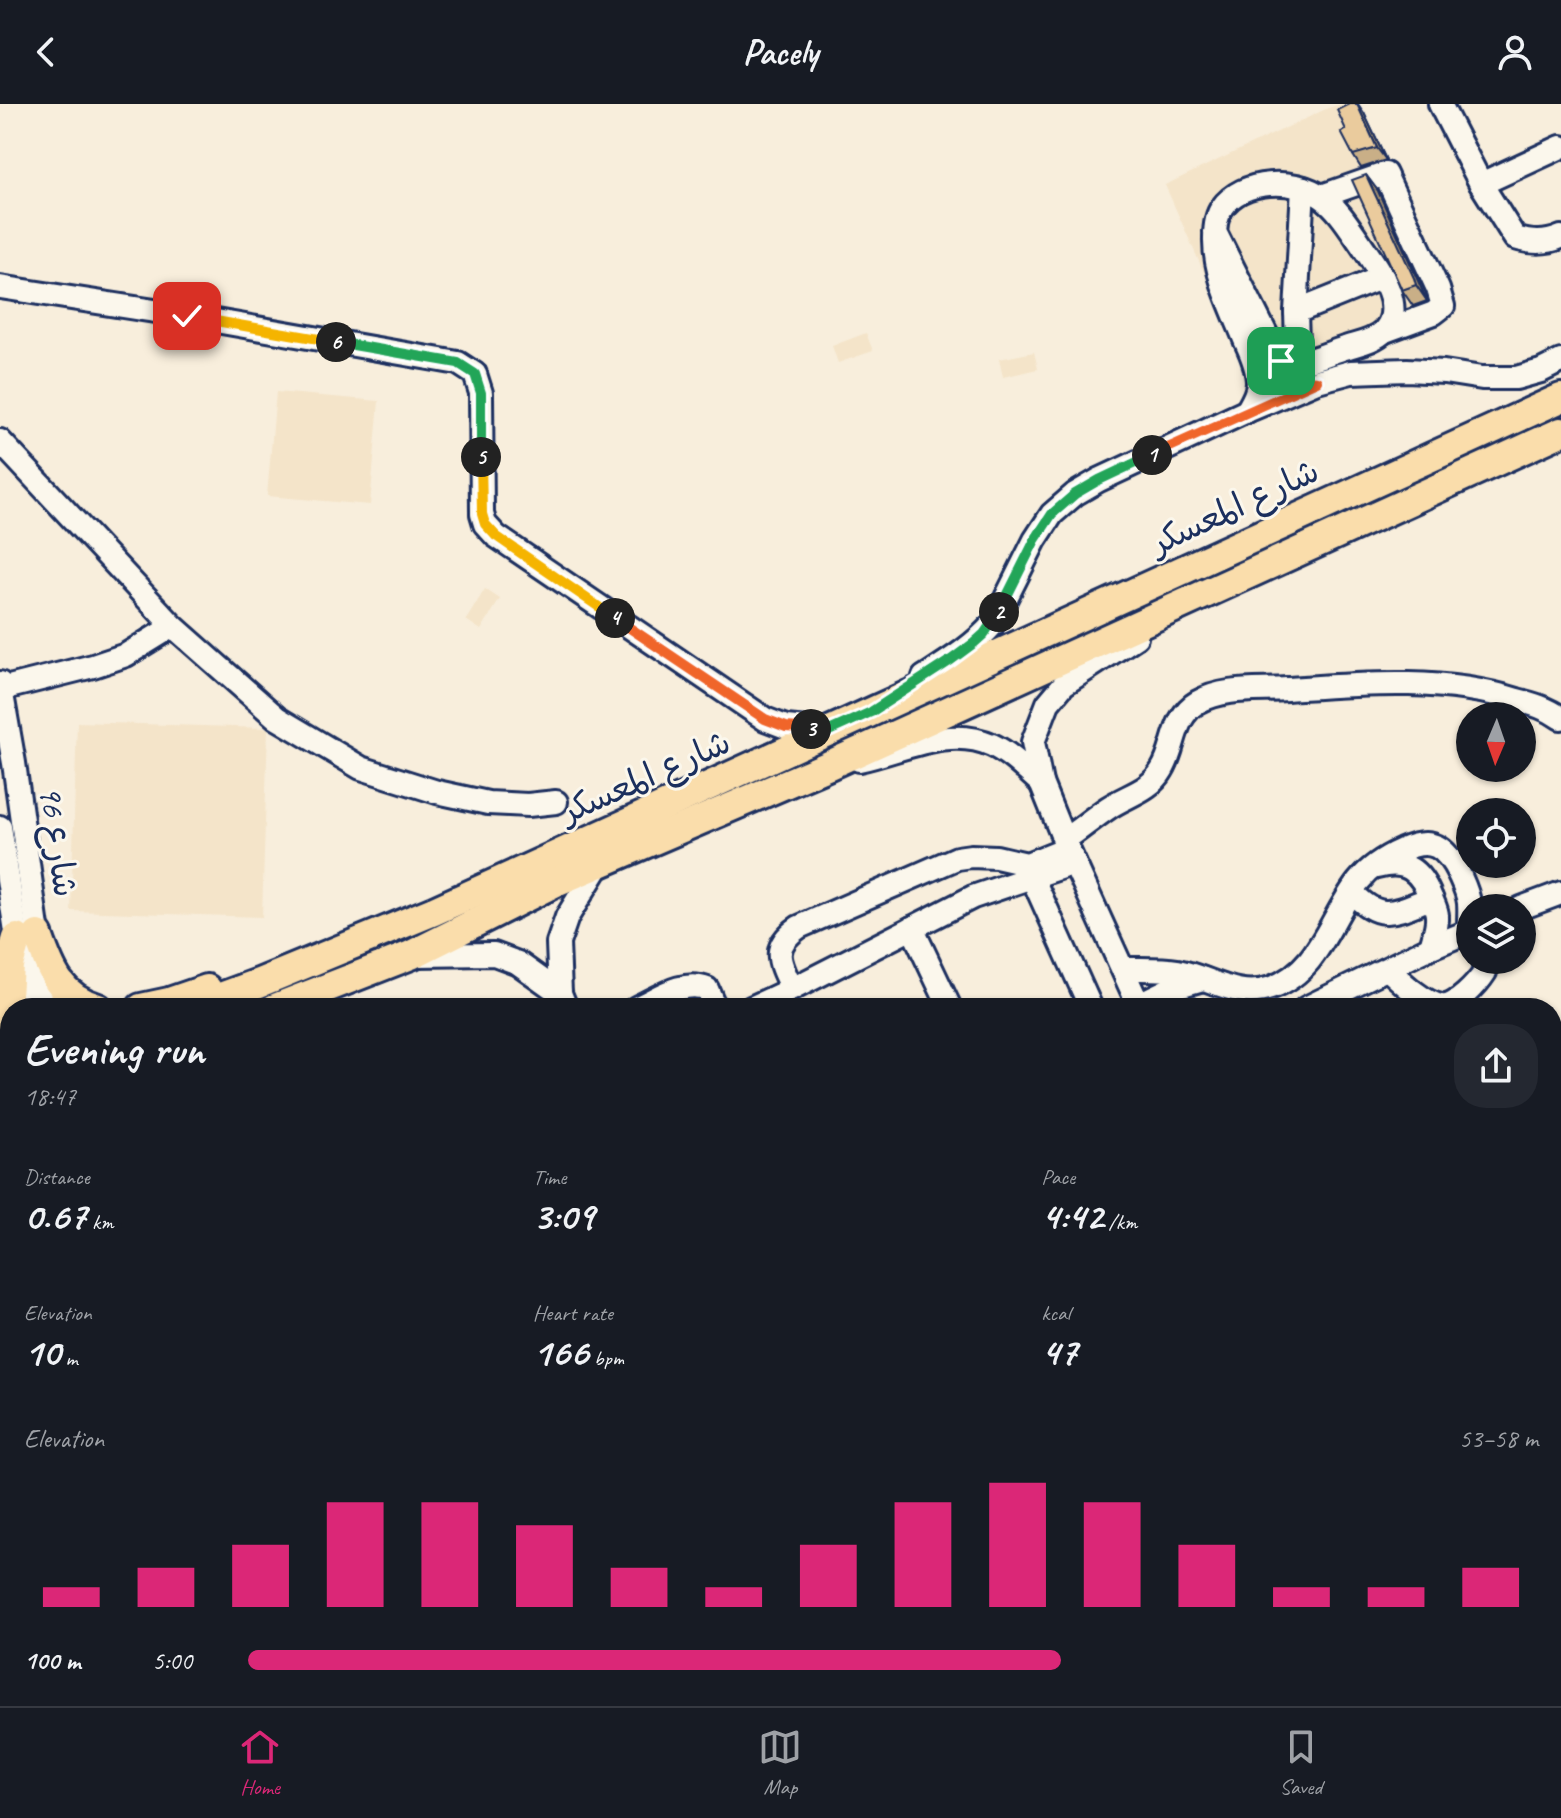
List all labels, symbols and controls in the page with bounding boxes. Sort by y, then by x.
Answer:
text: Pacely [743,29,818,75]
icon: back [24,30,68,74]
icon: person [1493,30,1537,74]
pin [153,282,221,350]
icon: check [165,294,209,338]
pin: 6 [316,322,356,362]
pin [1247,327,1315,395]
text: 6 [331,328,341,356]
icon: arrive [1259,339,1303,383]
pin: 1 [1132,435,1172,475]
pin: 5 [461,437,501,477]
text: 1 [1147,441,1157,469]
text: 5 [476,443,486,471]
street label: شارع المعسكر [1140,449,1326,567]
pin: 2 [979,592,1019,632]
pin: 4 [595,598,635,638]
text: 2 [994,598,1004,626]
text: 4 [610,604,620,632]
north arrow [1456,702,1536,782]
map controls [1456,702,1536,974]
pin: 3 [791,709,831,749]
text: 3 [806,715,816,743]
street label: شارع المعسكر [551,720,738,836]
street label: شارع 96 [27,782,88,900]
button: locate [1456,798,1536,878]
button: layers [1456,894,1536,974]
text: Evening run [24,1022,204,1077]
button: share [1454,1024,1538,1108]
text: 18:47 [24,1080,76,1113]
text: Distance [24,1163,90,1191]
text: Time [533,1163,566,1191]
text: Pace [1041,1163,1075,1191]
text: 0.67 [24,1191,87,1241]
text: 3:09 [533,1191,594,1241]
text: 4:42 [1041,1191,1103,1241]
text: km [87,1208,113,1236]
text: /km [1103,1208,1137,1236]
text: Elevation [24,1299,92,1327]
text: Heart rate [533,1299,613,1327]
text: kcal [1041,1299,1070,1327]
text: 10 [24,1327,60,1377]
text: 166 [533,1327,588,1377]
text: 47 [1041,1327,1077,1377]
text: m [60,1344,78,1372]
text: bpm [588,1344,624,1372]
text: Elevation [24,1422,104,1455]
text: 53–58 m [1459,1422,1538,1455]
text: 100 m [24,1644,80,1677]
text: 5:00 [152,1644,192,1677]
tab: Home [238,1725,282,1801]
tab: Map [758,1725,802,1801]
tab: Saved [1279,1725,1323,1801]

